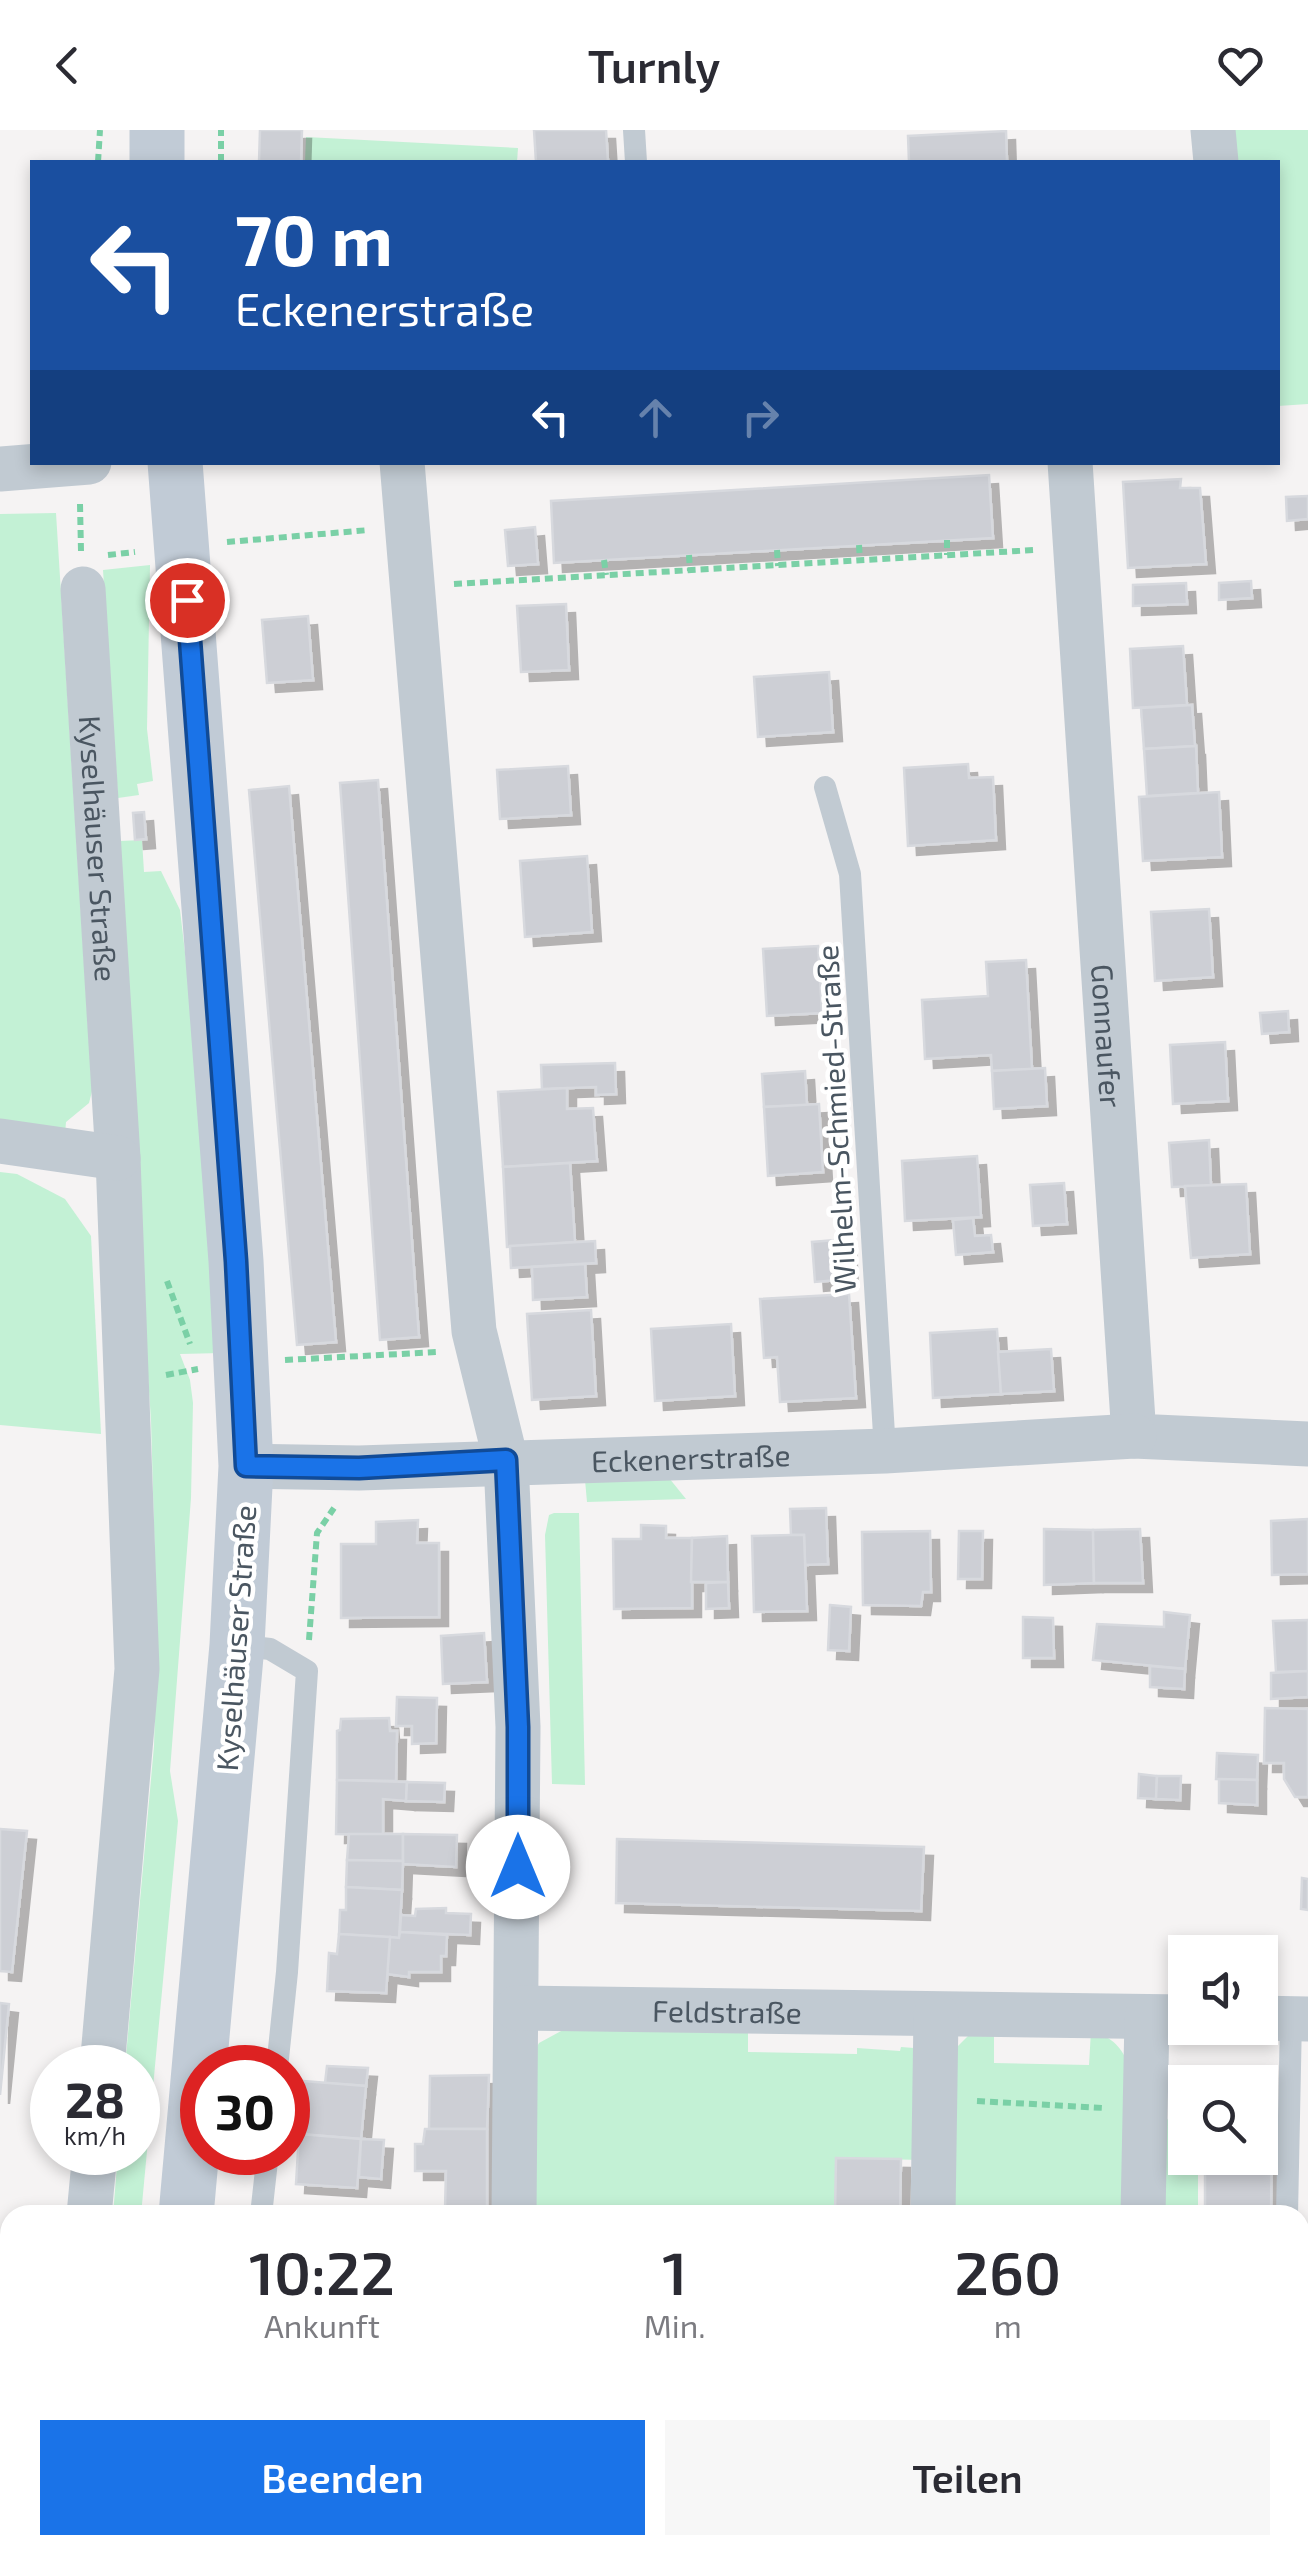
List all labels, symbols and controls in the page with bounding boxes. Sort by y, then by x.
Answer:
icon: back [40,38,95,93]
text: Turnly [588,38,720,92]
icon: heart [1213,38,1268,93]
text: 70 m [235,196,393,280]
icon: left [70,200,200,330]
text: Eckenerstraße [235,281,534,335]
icon: left [523,390,578,445]
icon: ahead [628,390,683,445]
icon: right [733,390,788,445]
pin [145,558,230,643]
icon: arrive [160,573,215,628]
street label: Kyselhäuser Straße [73,714,125,983]
street label: Wilhelm-Schmied-Straße [808,944,862,1294]
street label: Gonnaufer [1085,963,1130,1109]
street label: Eckenerstraße [590,1436,791,1478]
street label: Kyselhäuser Straße [208,1504,262,1772]
position arrow [466,1815,570,1919]
map controls [1168,1935,1278,2175]
button: sound [1168,1935,1278,2045]
street label: Feldstraße [652,1992,802,2030]
speed limit sign: 30 [180,2045,310,2175]
button: search [1168,2065,1278,2175]
text: 28 [65,2068,125,2128]
text: km/h [64,2120,126,2150]
text: 10:22 [249,2235,395,2307]
text: 1 [662,2235,687,2307]
text: 260 [955,2235,1061,2307]
text: Ankunft [264,2306,380,2344]
text: Min. [644,2306,706,2344]
text: m [994,2306,1022,2344]
button: Beenden [40,2420,645,2535]
button: Teilen [665,2420,1270,2535]

